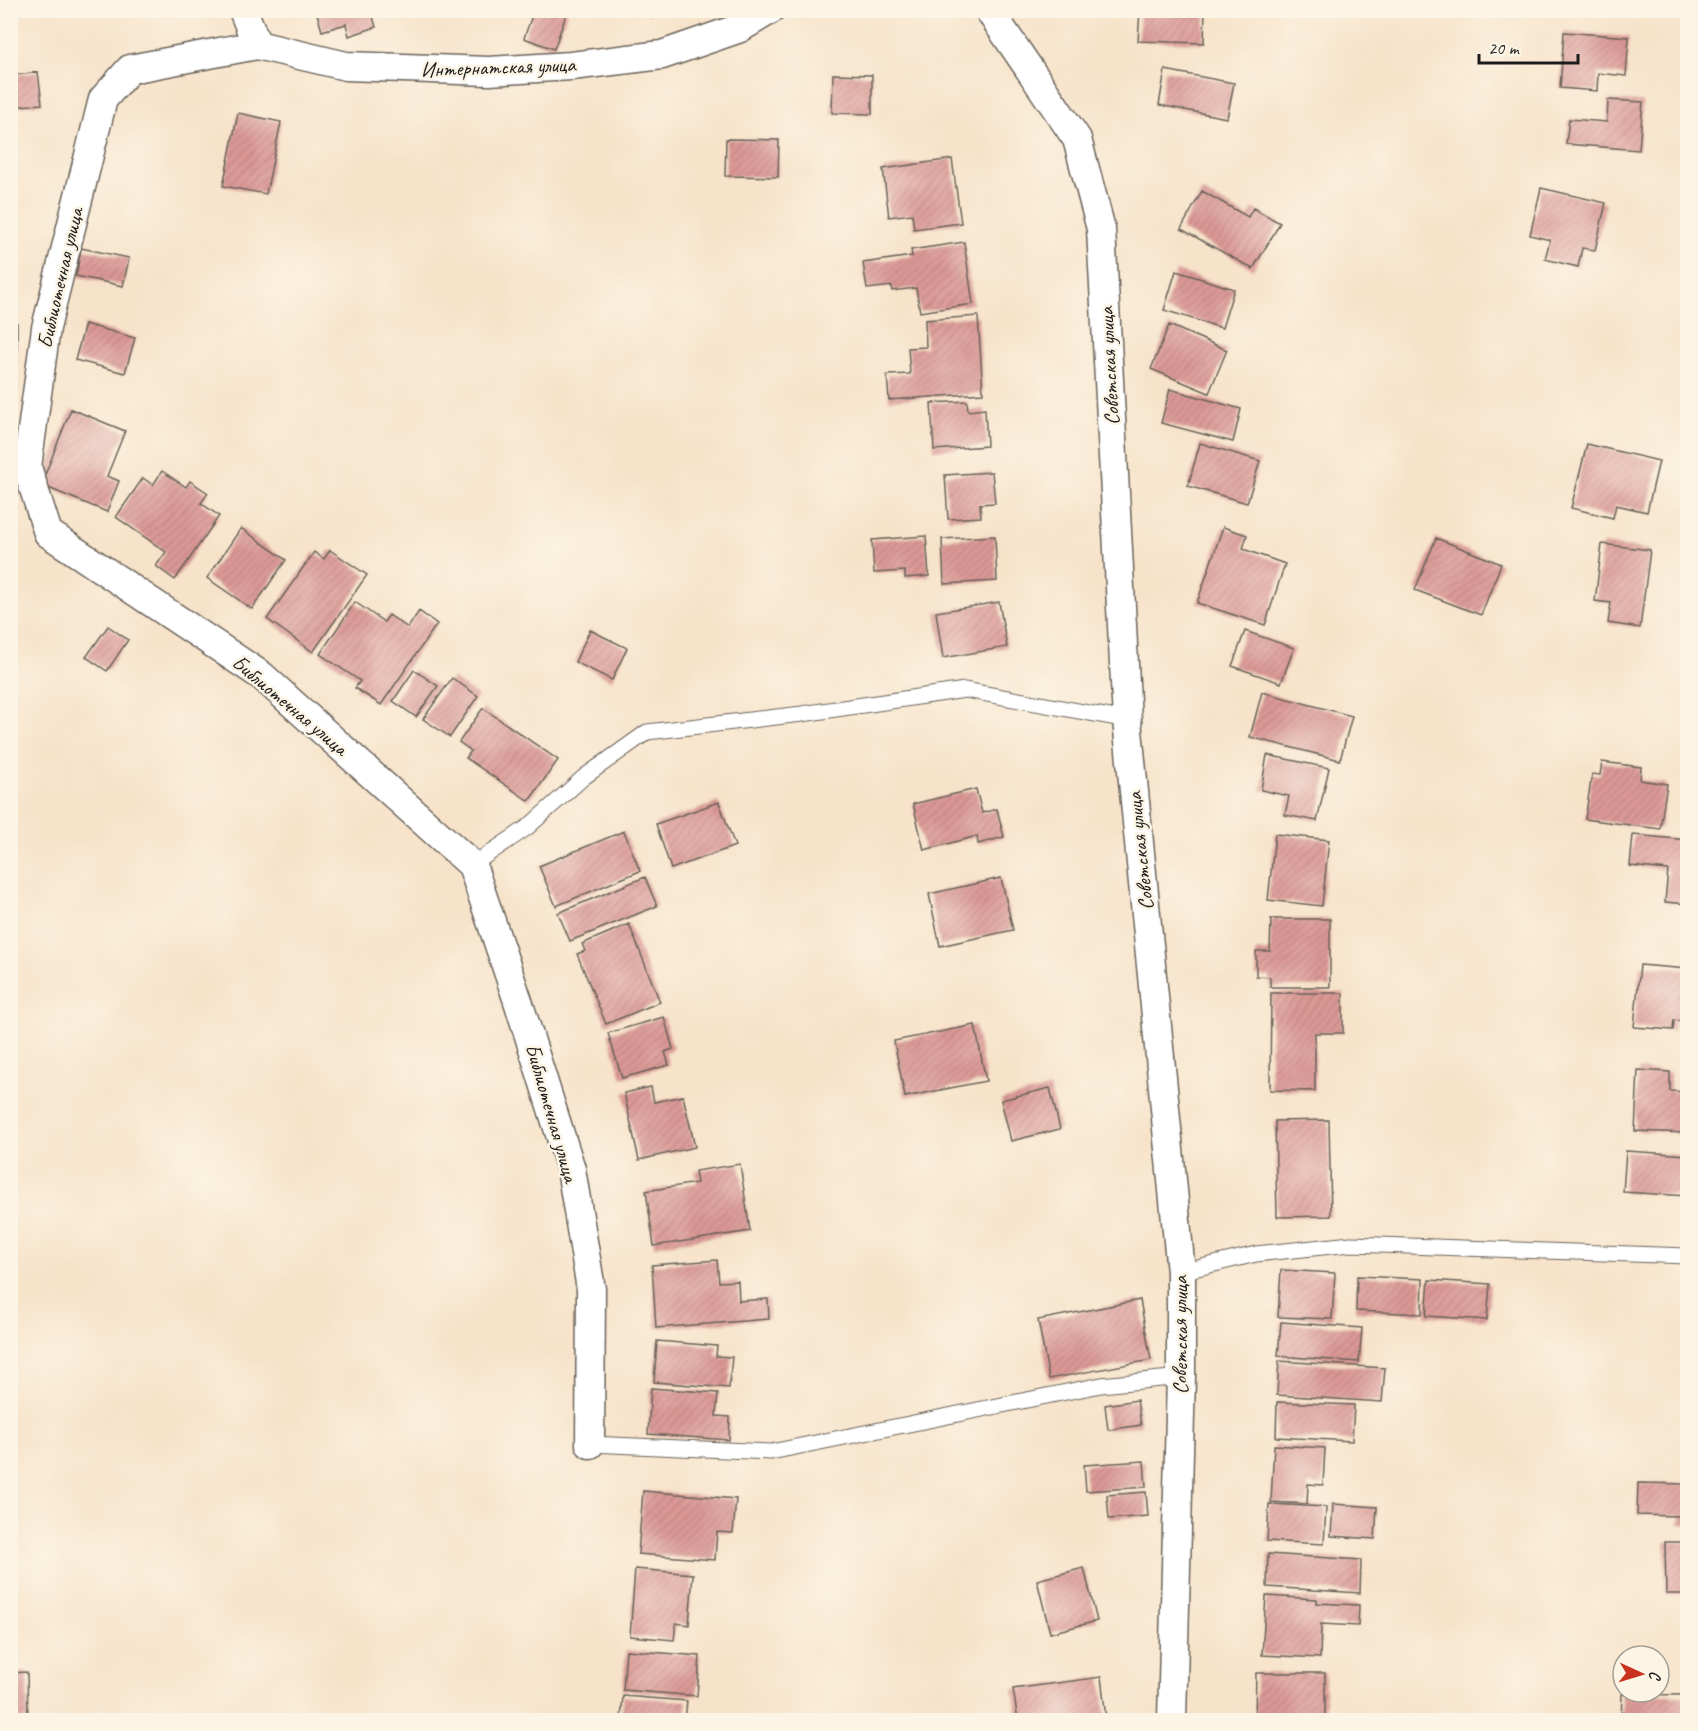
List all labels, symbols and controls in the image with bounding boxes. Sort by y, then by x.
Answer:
scale bar [1479,27,1578,65]
text: 20 m [1488,37,1521,59]
street label: Интернатская улица [420,51,578,83]
street label: Библиотечная улица [31,203,89,351]
street label: Советская улица [1093,304,1125,426]
street label: Библиотечная улица [227,649,355,762]
street label: Советская улица [1121,789,1159,911]
street label: Библиотечная улица [520,1041,585,1188]
street label: Советская улица [1167,1274,1193,1394]
north arrow [1611,1644,1671,1704]
text: С [1645,1670,1665,1682]

